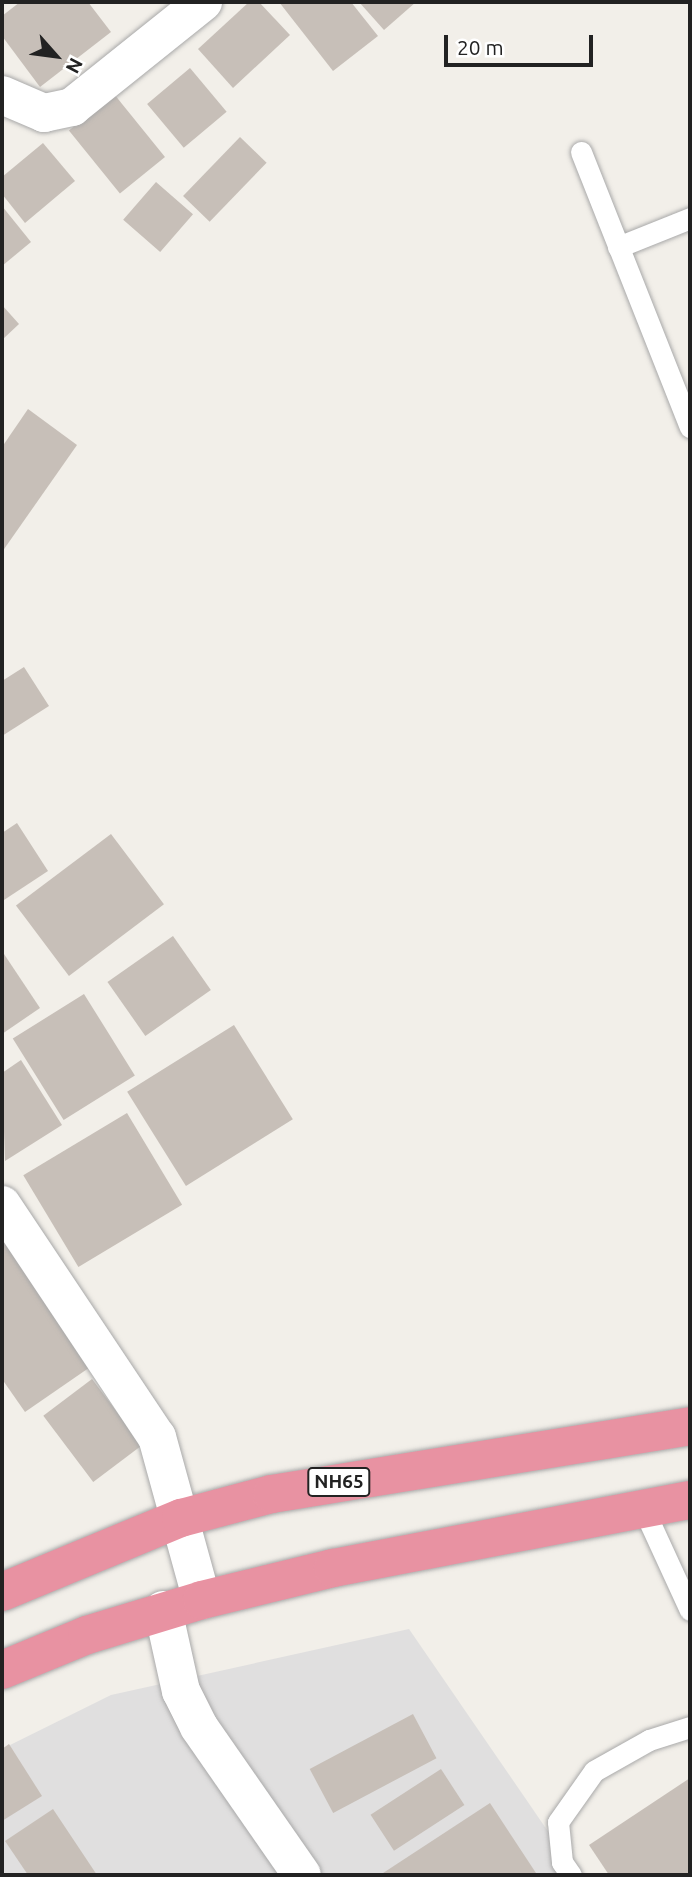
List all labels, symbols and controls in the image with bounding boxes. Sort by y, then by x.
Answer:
north arrow [21,21,91,91]
scale bar [447,21,596,65]
text: 20 m [457,35,504,59]
text: N [61,54,88,77]
road number: NH65 [306,1466,372,1498]

